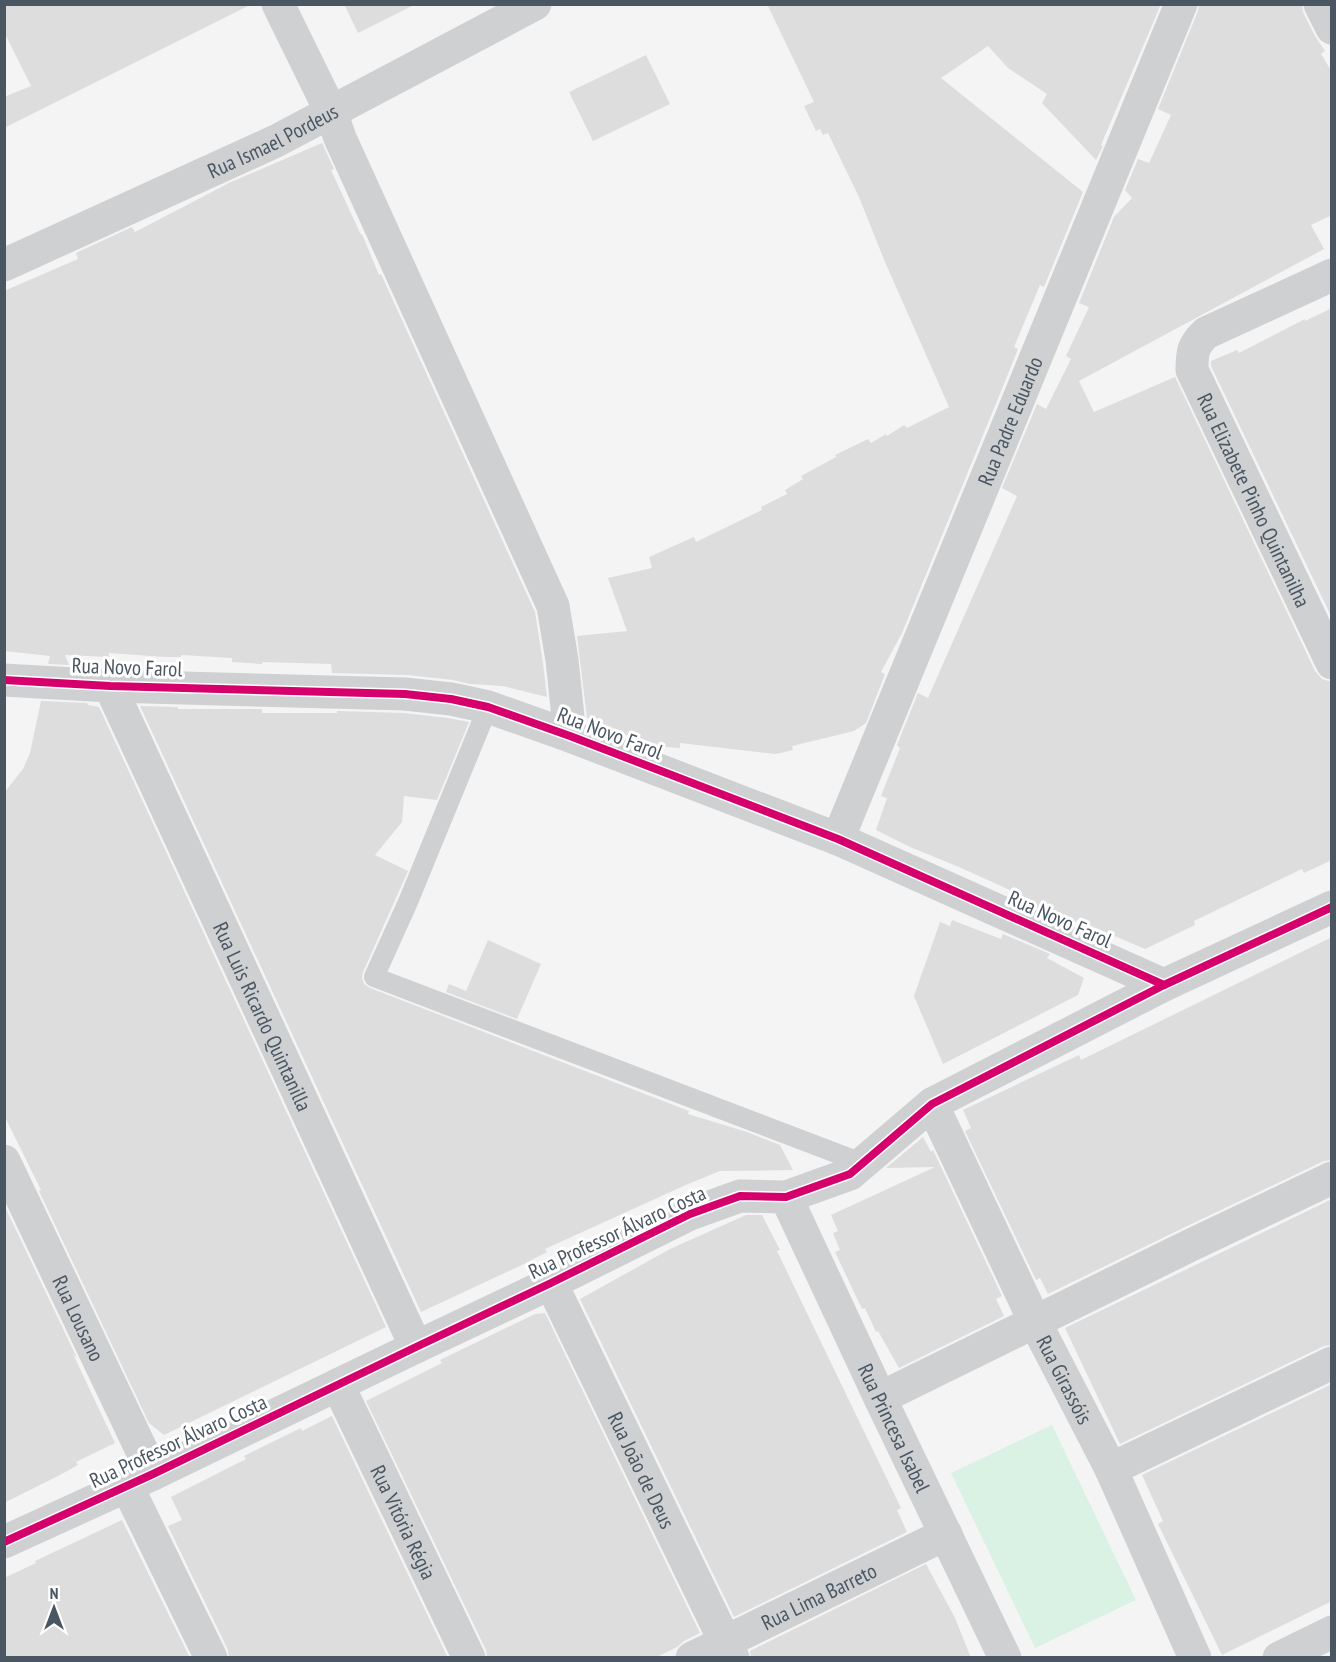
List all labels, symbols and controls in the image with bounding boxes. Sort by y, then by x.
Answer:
street label: Rua Ismael Pordeus [203,97,342,184]
street label: Rua Padre Eduardo [971,352,1048,489]
street label: Rua Elizabete Pinho Quintanilha [1191,388,1317,611]
street label: Rua Novo Farol [71,652,183,682]
street label: Rua Novo Farol [554,701,667,765]
street label: Rua Novo Farol [1004,884,1116,954]
street label: Rua Luis Ricardo Quintanilla [208,917,318,1115]
street label: Rua Professor Álvaro Costa [524,1179,710,1285]
street label: Rua Lousano [47,1271,111,1365]
street label: Rua Girassóis [1031,1331,1099,1429]
street label: Rua Princesa Isabel [852,1359,937,1497]
street label: Rua Professor Álvaro Costa [85,1388,271,1494]
street label: Rua João de Deus [602,1407,682,1533]
street label: Rua Vitória Régia [365,1460,443,1584]
street label: Rua Lima Barreto [757,1557,881,1636]
north arrow [24,1578,84,1638]
text: N [50,1583,58,1603]

